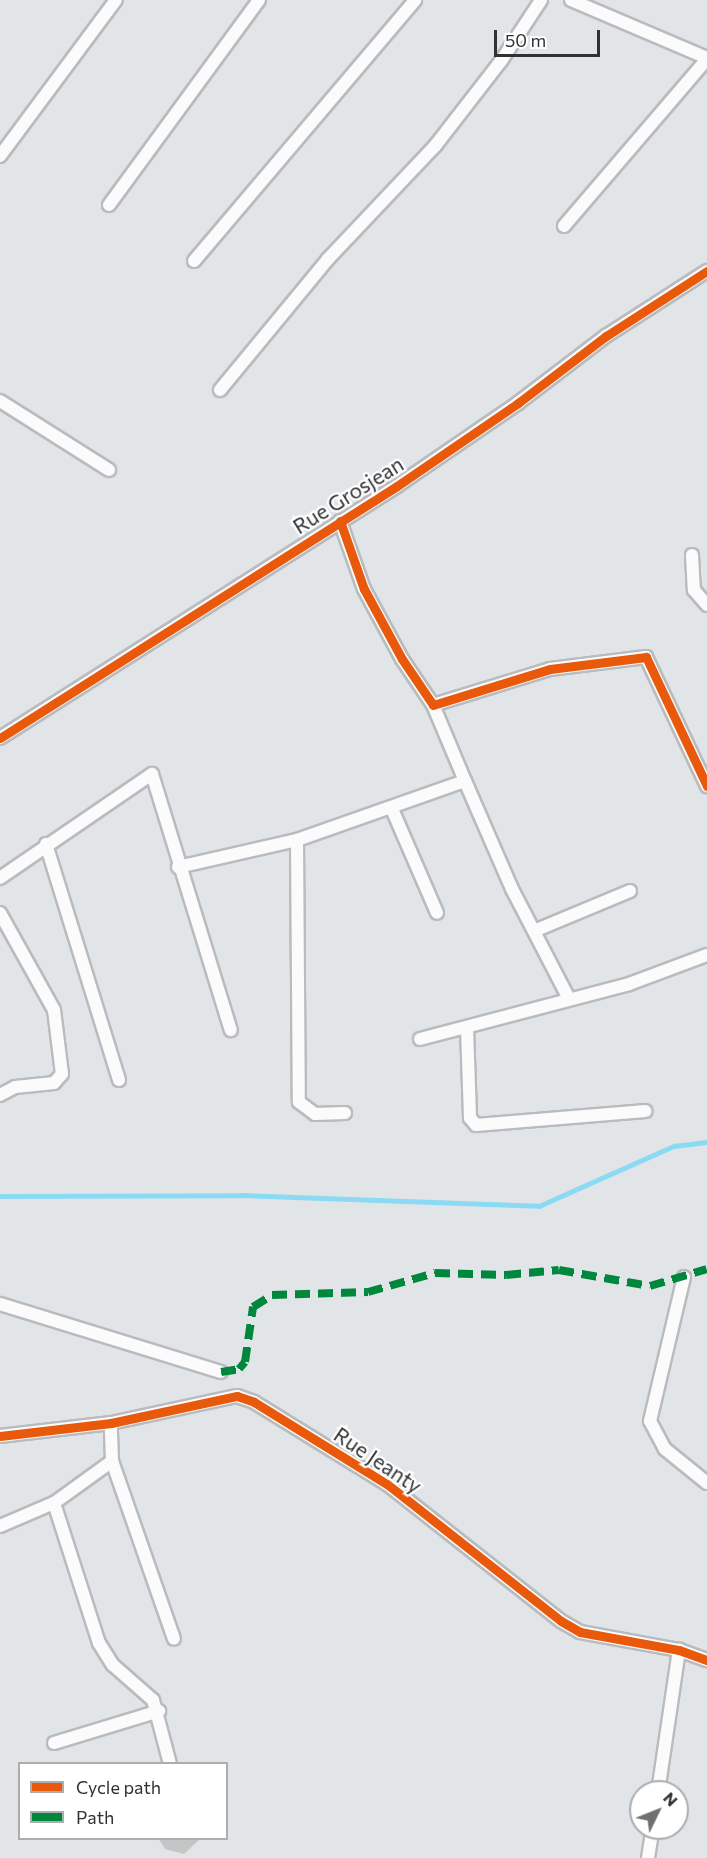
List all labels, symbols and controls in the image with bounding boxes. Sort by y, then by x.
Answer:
scale bar [497,18,604,56]
text: 50 m [505,29,546,51]
street label: Rue Grosjean [288,451,408,539]
street label: Rue Jeanty [329,1421,427,1499]
legend [18,1762,228,1840]
text: Cycle path [76,1776,161,1798]
north arrow [629,1780,689,1840]
text: N [660,1788,682,1810]
text: Path [76,1806,114,1828]

